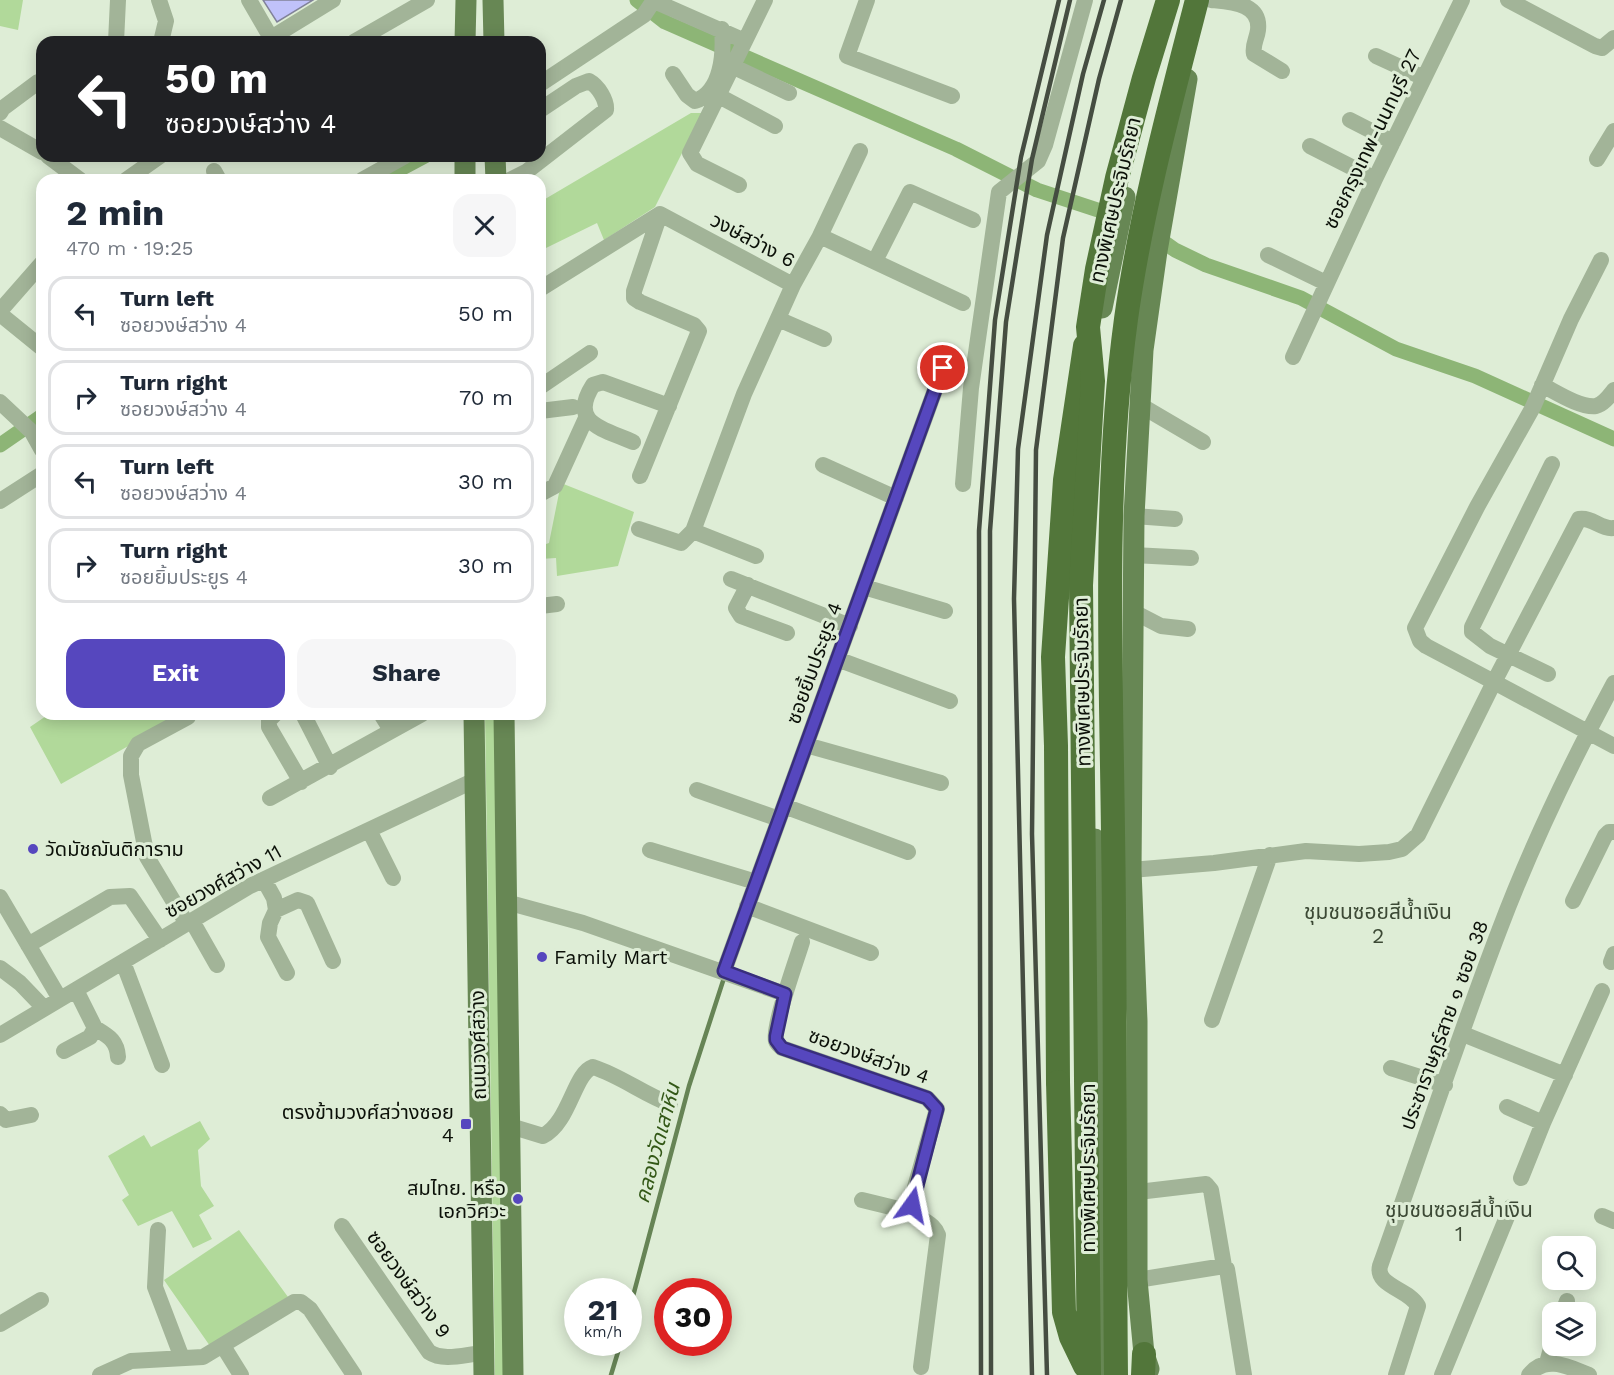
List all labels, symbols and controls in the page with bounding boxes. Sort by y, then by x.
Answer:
street label: ซอยกรุงเทพ-นนทบุรี 27 [1318,45,1426,233]
text: 50 m [165,54,268,103]
icon: left [66,60,144,138]
text: ซอยวงษ์สว่าง 4 [165,108,337,140]
street label: ทางพิเศษประจิมรัถยา [1084,115,1146,285]
text: 2 min [66,192,164,234]
button: close [453,194,516,257]
street label: วงษ์สว่าง 6 [707,208,799,272]
text: 470 m · 19:25 [66,236,193,260]
text: Turn left [120,286,214,311]
icon: left [69,297,102,330]
text: 50 m [458,301,513,326]
text: ซอยวงษ์สว่าง 4 [120,313,247,337]
pin [917,342,968,393]
icon: arrive [926,351,959,384]
text: Turn right [120,370,227,395]
icon: right [69,381,102,414]
text: 70 m [459,385,513,410]
text: ซอยวงษ์สว่าง 4 [120,397,247,421]
text: Turn left [120,454,214,479]
icon: left [69,465,102,498]
text: 30 m [458,469,513,494]
text: ซอยวงษ์สว่าง 4 [120,481,247,505]
text: Turn right [120,538,227,563]
icon: right [69,549,102,582]
text: 30 m [458,553,513,578]
text: ซอยยิ้มประยูร 4 [120,565,248,589]
street label: ทางพิเศษประจิมรัถยา [1069,597,1095,767]
street label: ซอยยิ้มประยูร 4 [780,598,848,728]
button: Exit [66,639,285,708]
button: Share [297,639,516,708]
place label: วัดมัชฌันติการาม [45,837,184,861]
street label: ซอยวงศ์สว่าง 11 [160,839,286,923]
marker: วัดมัชฌันติการาม [26,842,40,856]
district label: ชุมชนซอยสีน้ำเงิน 2 [1304,897,1452,948]
street label: ประชาราษฎร์สาย ๑ ซอย 38 [1395,917,1493,1133]
place label: Family Mart [554,945,668,969]
marker: Family Mart [535,950,549,964]
street label: ถนนวงศ์สว่าง [465,990,491,1100]
street label: ซอยวงษ์สว่าง 4 [805,1023,933,1089]
water label: คลองวัดเสาหิน [629,1079,685,1206]
street label: ทางพิเศษประจิมรัถยา [1076,1083,1100,1253]
place label: ตรงข้ามวงศ์สว่างซอย 4 [282,1100,454,1147]
marker: ตรงข้ามวงศ์สว่างซอย 4 [459,1117,473,1131]
position arrow [880,1173,944,1237]
place label: สมไทย. หรือ เอกวิศวะ [407,1176,506,1223]
marker: สมไทย. หรือ เอกวิศวะ [511,1192,525,1206]
district label: ชุมชนซอยสีน้ำเงิน 1 [1385,1195,1533,1246]
street label: ซอยวงษ์สว่าง 9 [362,1226,456,1342]
map controls [1542,1236,1596,1356]
button: search [1542,1236,1596,1290]
speed limit sign: 30 [654,1278,732,1356]
text: 21 [588,1292,618,1327]
button: layers [1542,1302,1596,1356]
text: km/h [584,1323,622,1341]

